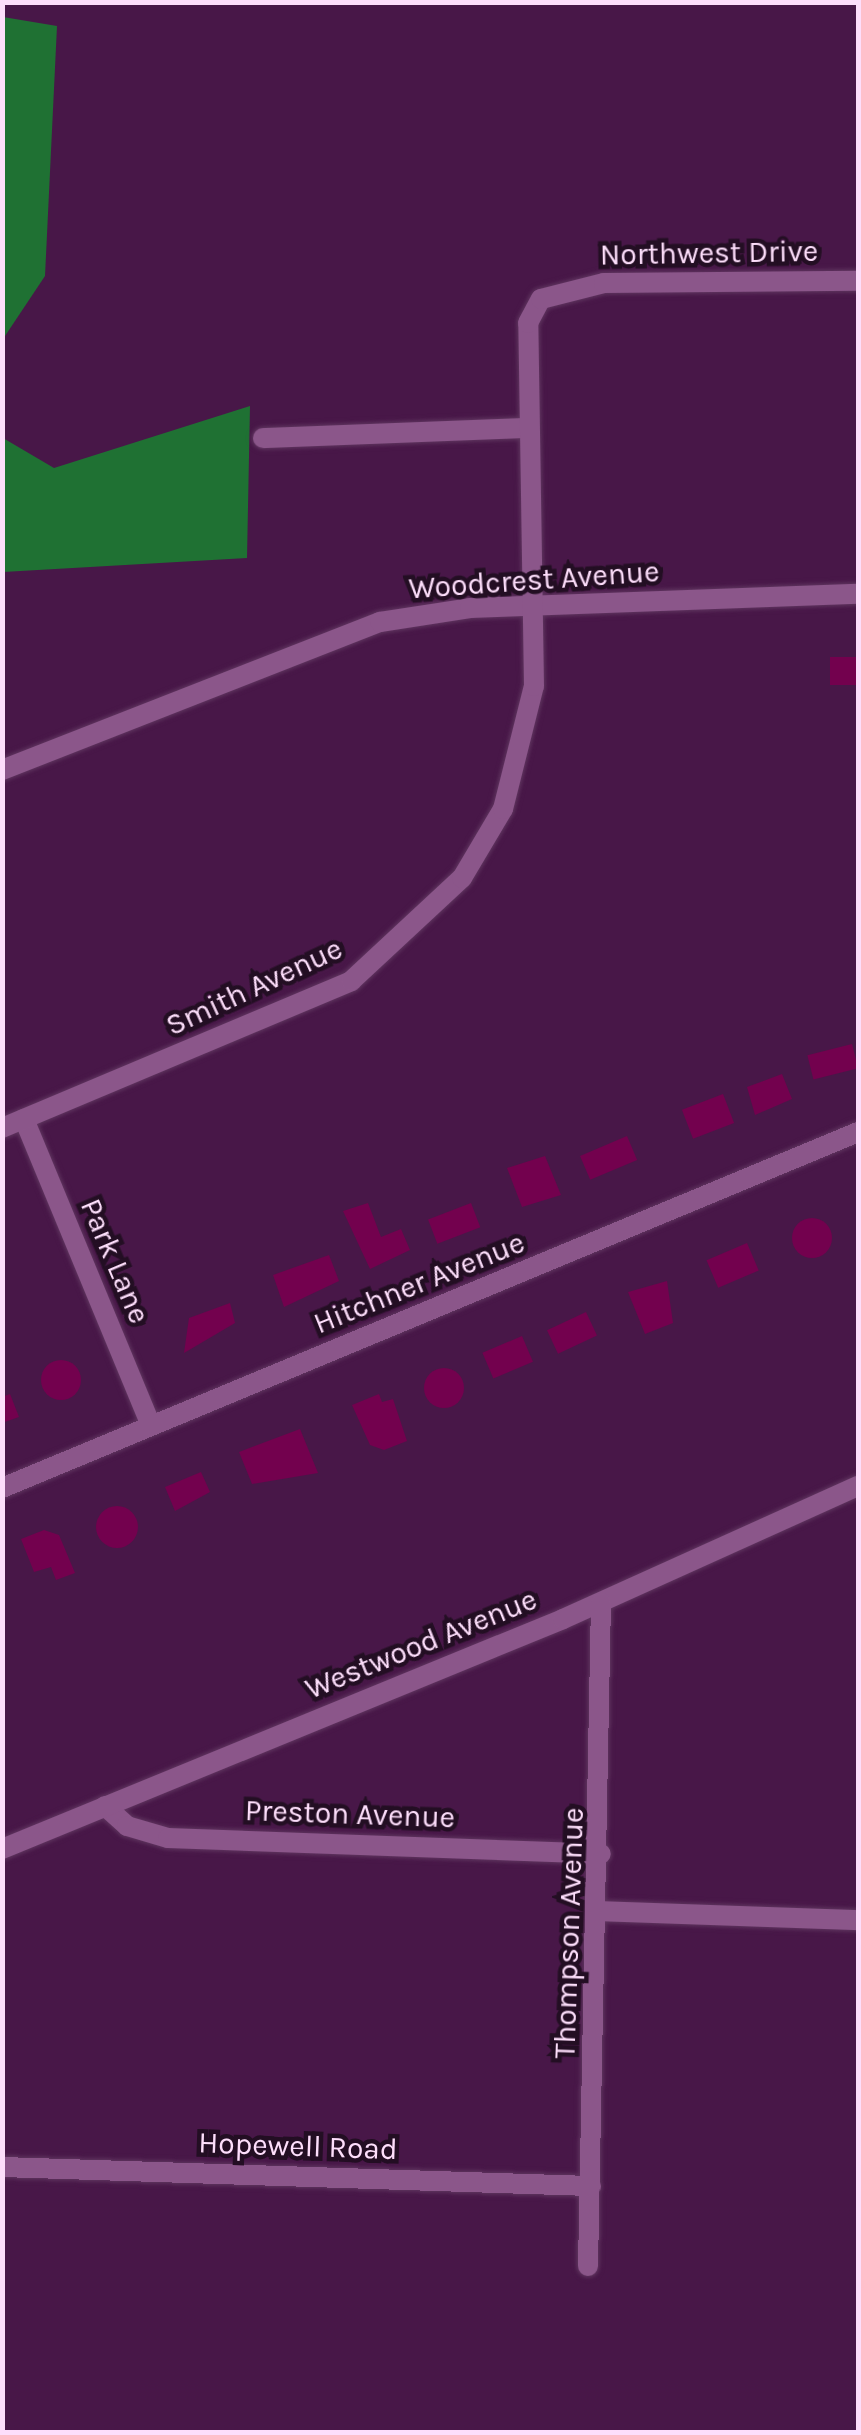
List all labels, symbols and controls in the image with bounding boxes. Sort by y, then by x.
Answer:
street label: Northwest Drive [599,233,819,273]
street label: Woodcrest Avenue [408,553,660,607]
street label: Smith Avenue [160,930,348,1044]
street label: Park Lane [73,1193,157,1329]
street label: Hitchner Avenue [308,1224,530,1342]
street label: Westwood Avenue [300,1581,542,1707]
street label: Preston Avenue [244,1792,456,1836]
street label: Thompson Avenue [547,1807,591,2059]
street label: Hopewell Road [198,2125,398,2167]

